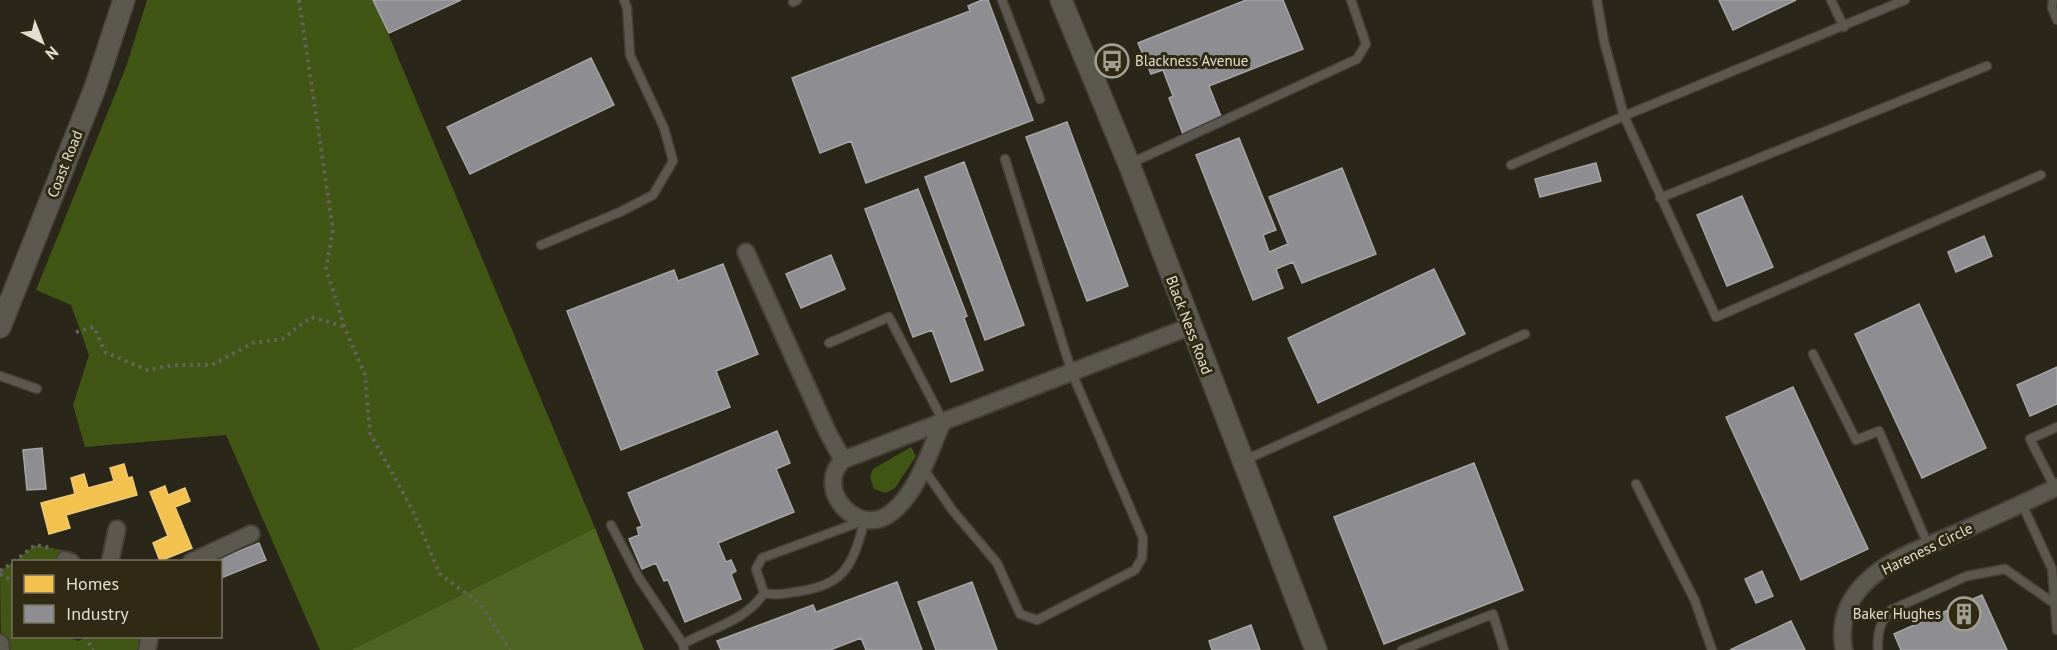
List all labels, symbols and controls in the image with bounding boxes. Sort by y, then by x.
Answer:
north arrow [12,12,72,72]
text: N [41,42,63,64]
bus stop icon: Blackness Avenue [1094,43,1130,79]
place label: Blackness Avenue [1135,51,1248,70]
street label: Coast Road [42,127,87,200]
street label: Black Ness Road [1162,273,1217,377]
street label: Hareness Circle [1878,518,1976,579]
legend [12,560,222,638]
text: Homes [66,572,119,595]
building icon: Baker Hughes [1946,596,1982,632]
text: Industry [66,602,129,625]
place label: Baker Hughes [1853,604,1941,623]

